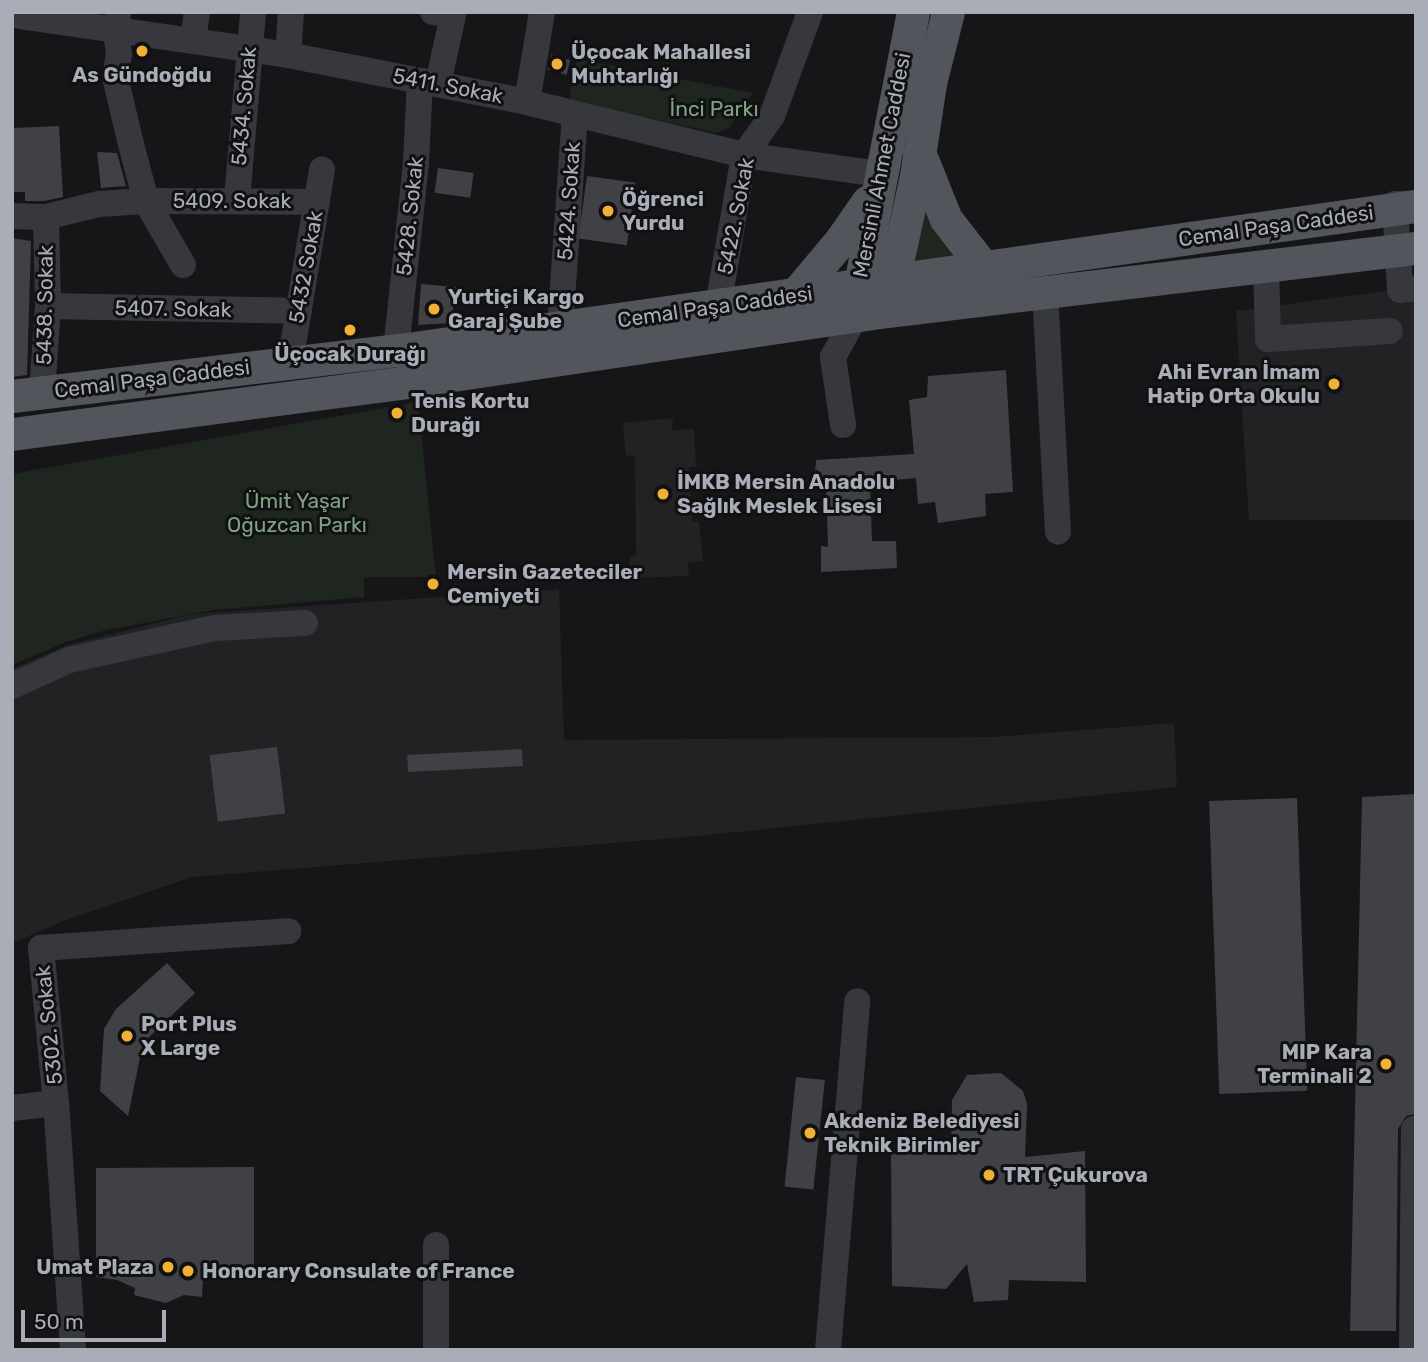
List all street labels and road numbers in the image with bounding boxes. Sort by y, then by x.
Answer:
street label: 5434. Sokak [226,45,262,167]
street label: Mersinli Ahmet Caddesi [848,50,916,280]
street label: 5411. Sokak [391,63,505,109]
street label: 5424. Sokak [552,141,586,261]
street label: 5428. Sokak [391,155,429,277]
street label: 5422. Sokak [712,155,760,277]
street label: 5409. Sokak [173,188,291,214]
street label: Cemal Paşa Caddesi [1177,200,1375,252]
street label: 5432 Sokak [284,209,328,325]
street label: 5438. Sokak [31,245,59,365]
street label: Cemal Paşa Caddesi [616,281,814,333]
street label: 5407. Sokak [114,295,232,323]
street label: Cemal Paşa Caddesi [53,355,251,403]
street label: 5302. Sokak [30,964,68,1086]

